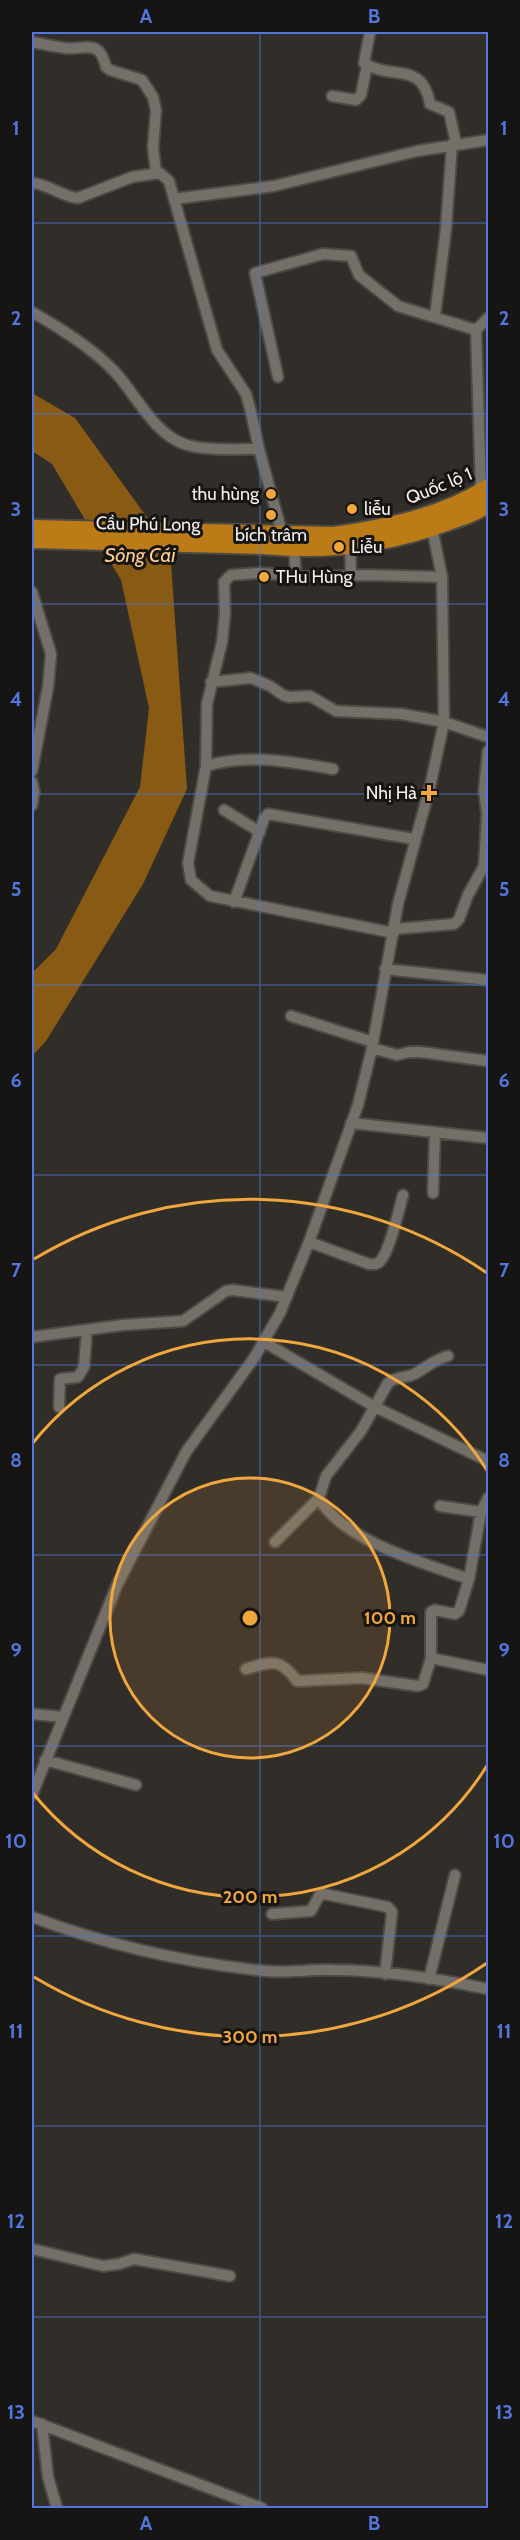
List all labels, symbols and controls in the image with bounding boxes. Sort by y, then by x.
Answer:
text: A [140,4,153,28]
text: B [368,4,380,28]
text: 1 [12,116,20,140]
text: 1 [500,116,508,140]
text: 2 [11,306,21,330]
text: 2 [499,306,509,330]
street label: Quốc lộ 1 [403,463,475,509]
place label: thu hùng [191,483,260,505]
marker: thu hùng [264,487,278,501]
text: 3 [11,497,21,521]
text: 3 [499,497,509,521]
place label: liễu [364,498,391,520]
marker: liễu [345,502,359,516]
marker: bích trâm [264,508,278,522]
street label: Cầu Phú Long [96,512,201,536]
place label: bích trâm [235,524,307,546]
place label: Liễu [351,536,382,558]
marker: Liễu [332,540,346,554]
water label: Sông Cái [105,543,176,567]
place label: THu Hùng [276,566,354,588]
marker: THu Hùng [257,570,271,584]
text: 4 [10,687,22,711]
text: 4 [498,687,510,711]
place label: Nhị Hà [366,782,417,804]
marker: Nhị Hà [422,786,436,800]
text: 5 [11,877,21,901]
text: 5 [499,877,509,901]
text: 6 [10,1068,22,1092]
text: 6 [498,1068,510,1092]
text: 7 [11,1258,22,1282]
text: 7 [499,1258,510,1282]
text: 8 [10,1448,22,1472]
text: 8 [498,1448,510,1472]
text: 100 m [364,1607,416,1629]
centre of rings [240,1608,260,1628]
text: 9 [10,1638,22,1662]
text: 9 [498,1638,510,1662]
text: 10 [5,1829,27,1853]
text: 10 [493,1829,515,1853]
text: 200 m [223,1886,277,1908]
text: 11 [9,2019,23,2043]
text: 11 [497,2019,511,2043]
text: 300 m [223,2026,277,2048]
text: 12 [7,2209,25,2233]
text: 12 [495,2209,513,2233]
text: 13 [7,2400,25,2424]
text: 13 [495,2400,513,2424]
text: A [140,2511,153,2535]
text: B [368,2511,380,2535]

